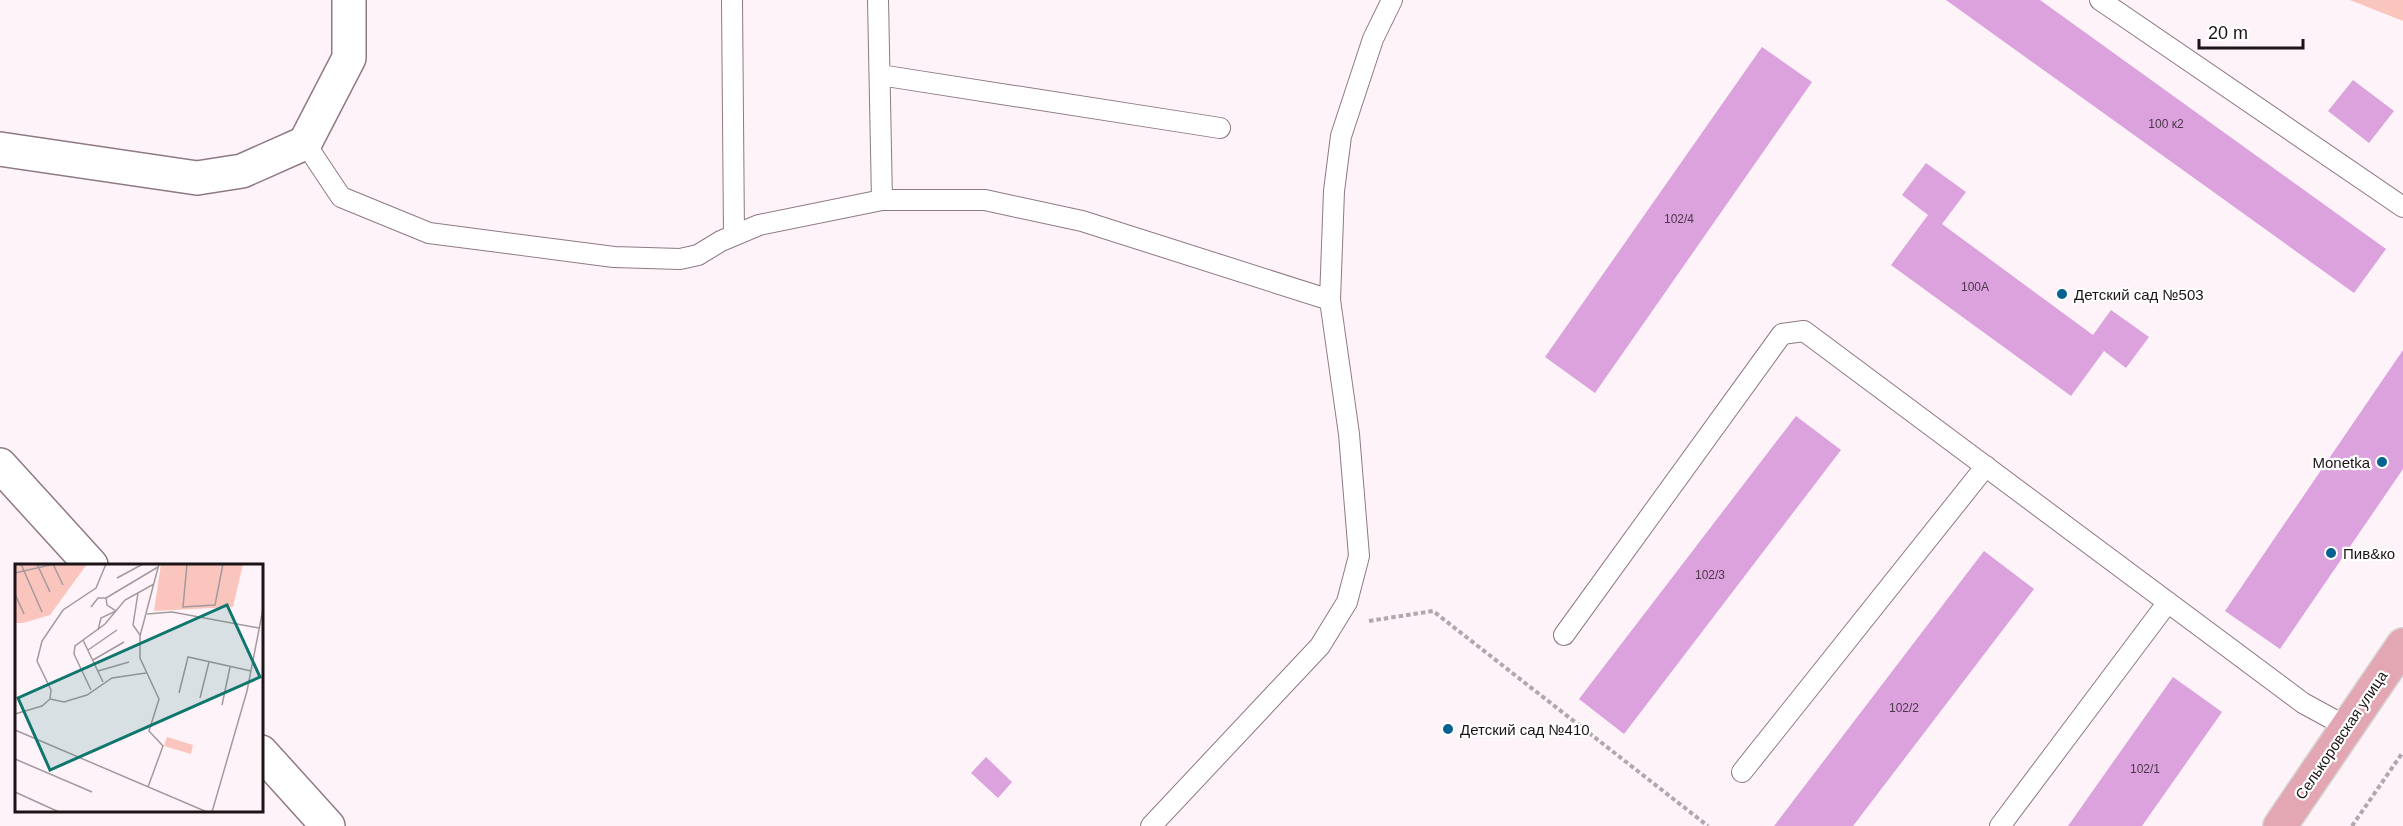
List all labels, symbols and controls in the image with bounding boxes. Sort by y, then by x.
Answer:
scale bar [2199,12,2302,50]
text: 20 m [2208,23,2248,43]
house number: 100 к2 [2148,117,2184,131]
house number: 102/4 [1664,212,1694,226]
house number: 100А [1961,280,1989,294]
place label: Детский сад №503 [2074,286,2204,303]
marker: Детский сад №503 [2055,287,2069,301]
place label: Monetka [2312,454,2371,471]
marker: Monetka [2375,455,2389,469]
place label: Пив&ко [2343,545,2395,562]
marker: Пив&ко [2324,546,2338,560]
inset map [15,564,262,811]
house number: 102/3 [1695,568,1725,582]
street label: Селькоровская улица [2292,667,2391,802]
house number: 102/2 [1889,701,1919,715]
place label: Детский сад №410 [1460,721,1590,738]
marker: Детский сад №410 [1441,722,1455,736]
house number: 102/1 [2130,762,2160,776]

